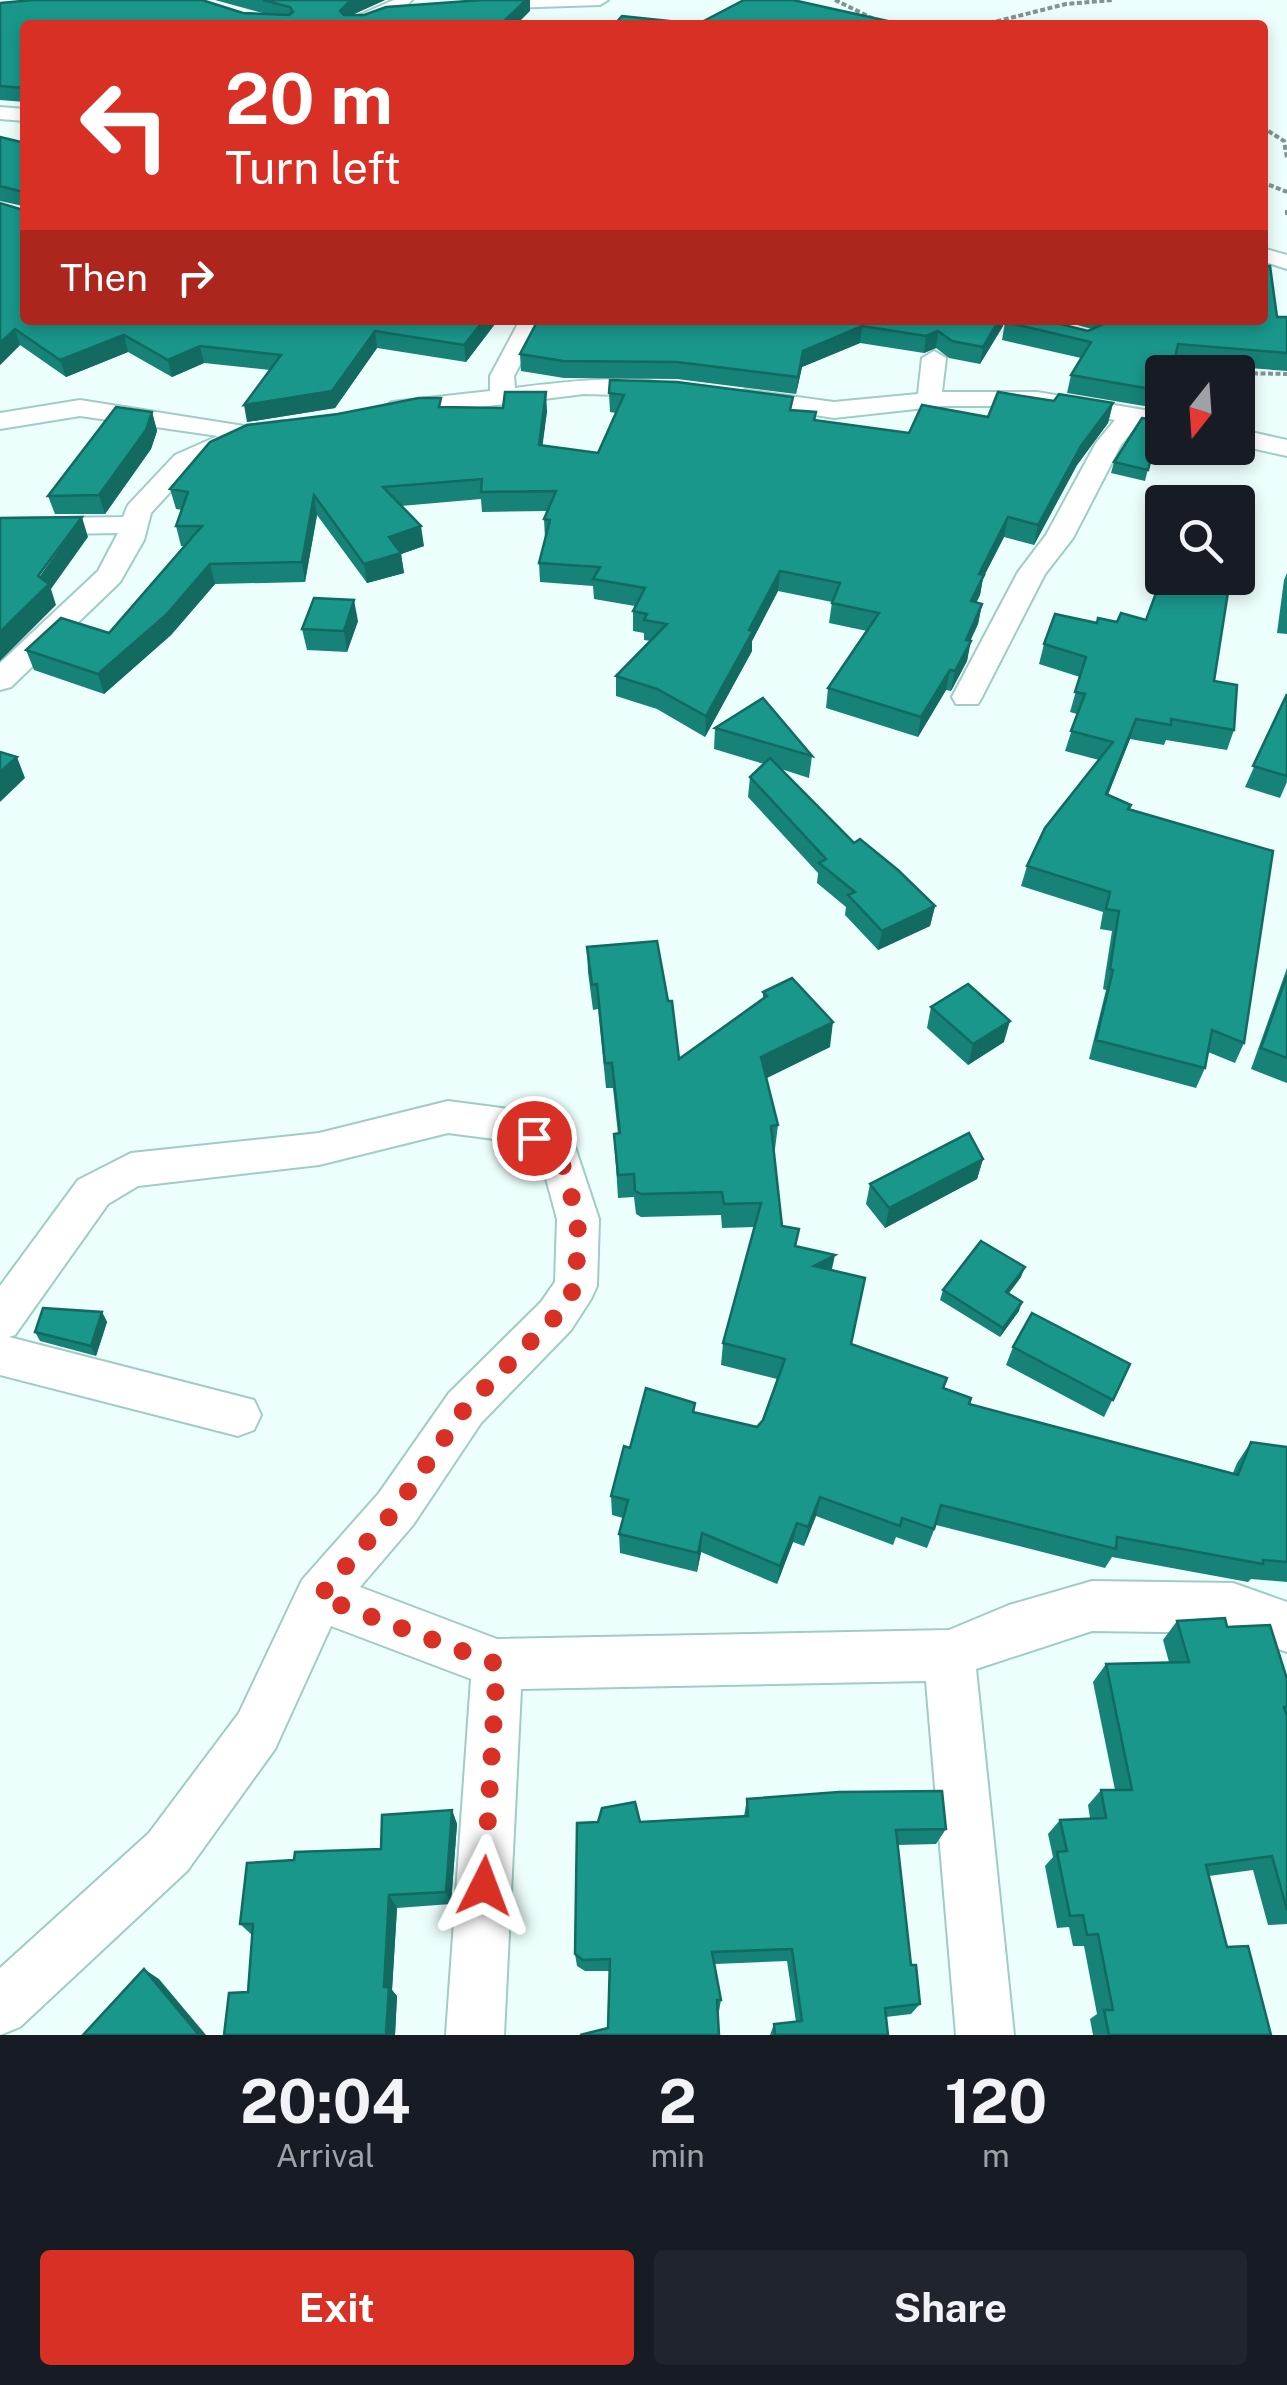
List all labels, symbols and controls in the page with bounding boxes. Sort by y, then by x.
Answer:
text: 20 m [225,57,393,140]
icon: left [60,60,190,190]
text: Turn left [225,141,401,194]
icon: right [168,250,223,305]
text: Then [60,255,148,300]
north arrow [1145,355,1255,465]
map controls [1145,355,1255,595]
button: search [1145,485,1255,595]
pin [492,1096,577,1181]
icon: arrive [507,1111,562,1166]
position arrow [432,1834,536,1938]
text: 20:04 [240,2066,411,2137]
text: 2 [659,2066,697,2137]
text: 120 [945,2066,1047,2137]
text: Arrival [276,2137,375,2174]
text: min [651,2137,705,2174]
text: m [982,2137,1010,2174]
button: Exit [40,2250,634,2365]
button: Share [654,2250,1247,2365]

